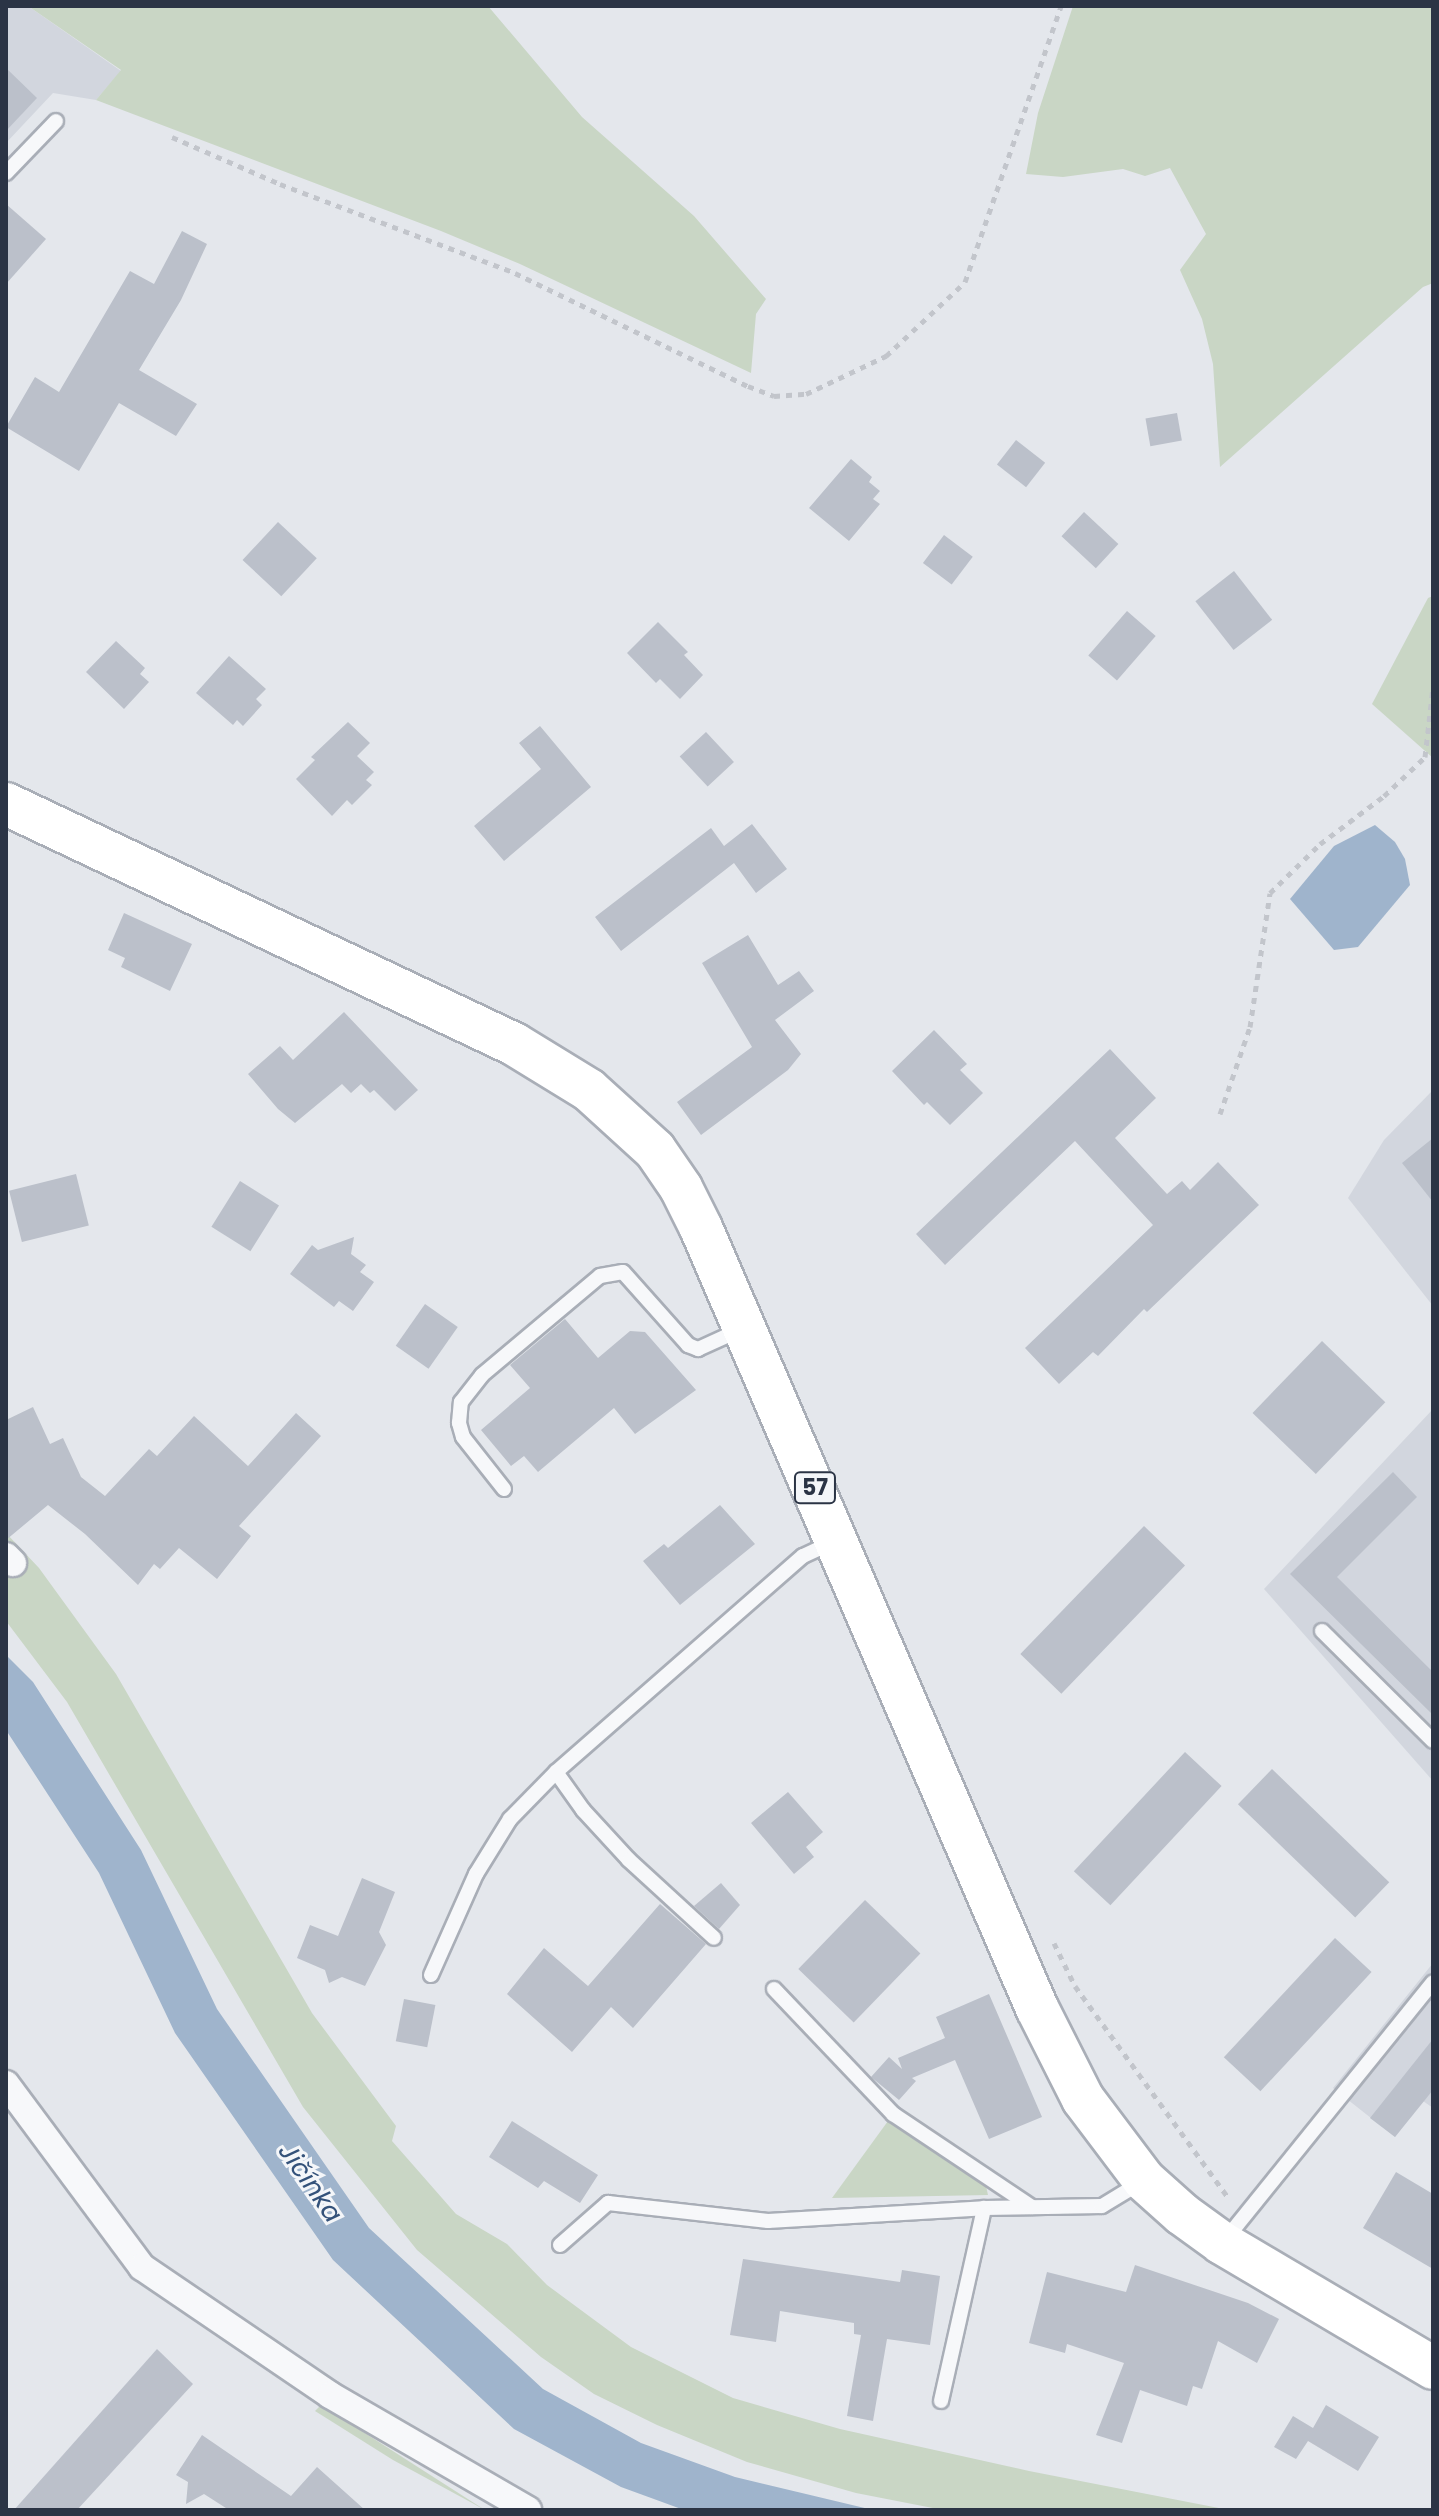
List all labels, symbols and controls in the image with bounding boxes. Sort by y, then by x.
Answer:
road number: 57 [793,1470,837,1506]
water label: Jičínka [271,2137,349,2229]

